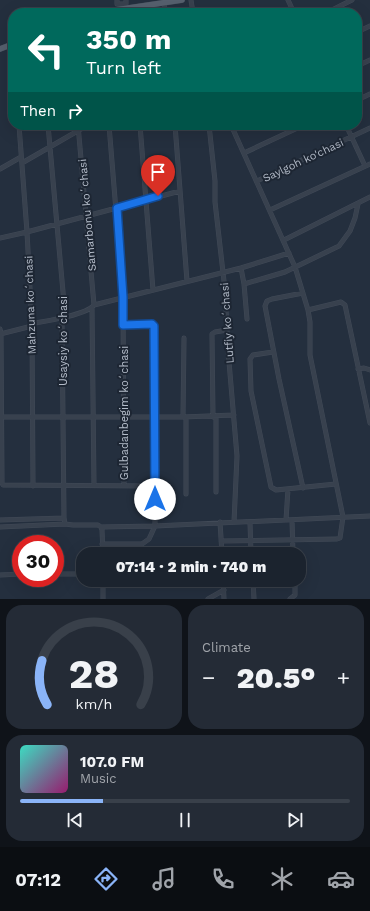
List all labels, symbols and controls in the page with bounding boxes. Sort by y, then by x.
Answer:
text: 350 m [86,23,171,56]
icon: left [20,24,72,76]
text: Turn left [86,57,161,78]
icon: right [64,100,86,122]
text: Then [20,102,56,120]
street label: Saylgoh ko'chasi [261,136,346,185]
pin [141,155,175,196]
street label: Samarbonu koʻchasi [76,158,99,271]
icon: arrive [147,161,169,183]
street label: Mahzuna koʻchasi [22,255,39,355]
street label: Lutfiy koʻchasi [218,282,237,364]
street label: Usaysiy koʻchasi [57,296,70,386]
street label: Gulbadanbegim koʻchasi [118,346,131,480]
position arrow [134,478,176,520]
speed limit sign: 30 [12,535,64,587]
text: 07:14 · 2 min · 740 m [116,558,266,576]
text: Climate [202,640,251,655]
text: 28 [69,649,119,698]
text: 20.5° [236,660,316,695]
text: − [202,665,215,690]
text: + [337,665,350,690]
text: km/h [76,696,112,712]
text: 107.0 FM [80,753,144,771]
text: Music [80,771,117,786]
icon: previous [64,809,86,831]
icon: pause [174,809,196,831]
icon: next [284,809,306,831]
icon: directions [92,865,120,893]
icon: music [150,865,178,893]
icon: phone [209,865,237,893]
icon: climate [268,865,296,893]
icon: car [327,865,355,893]
text: 07:12 [15,869,61,890]

